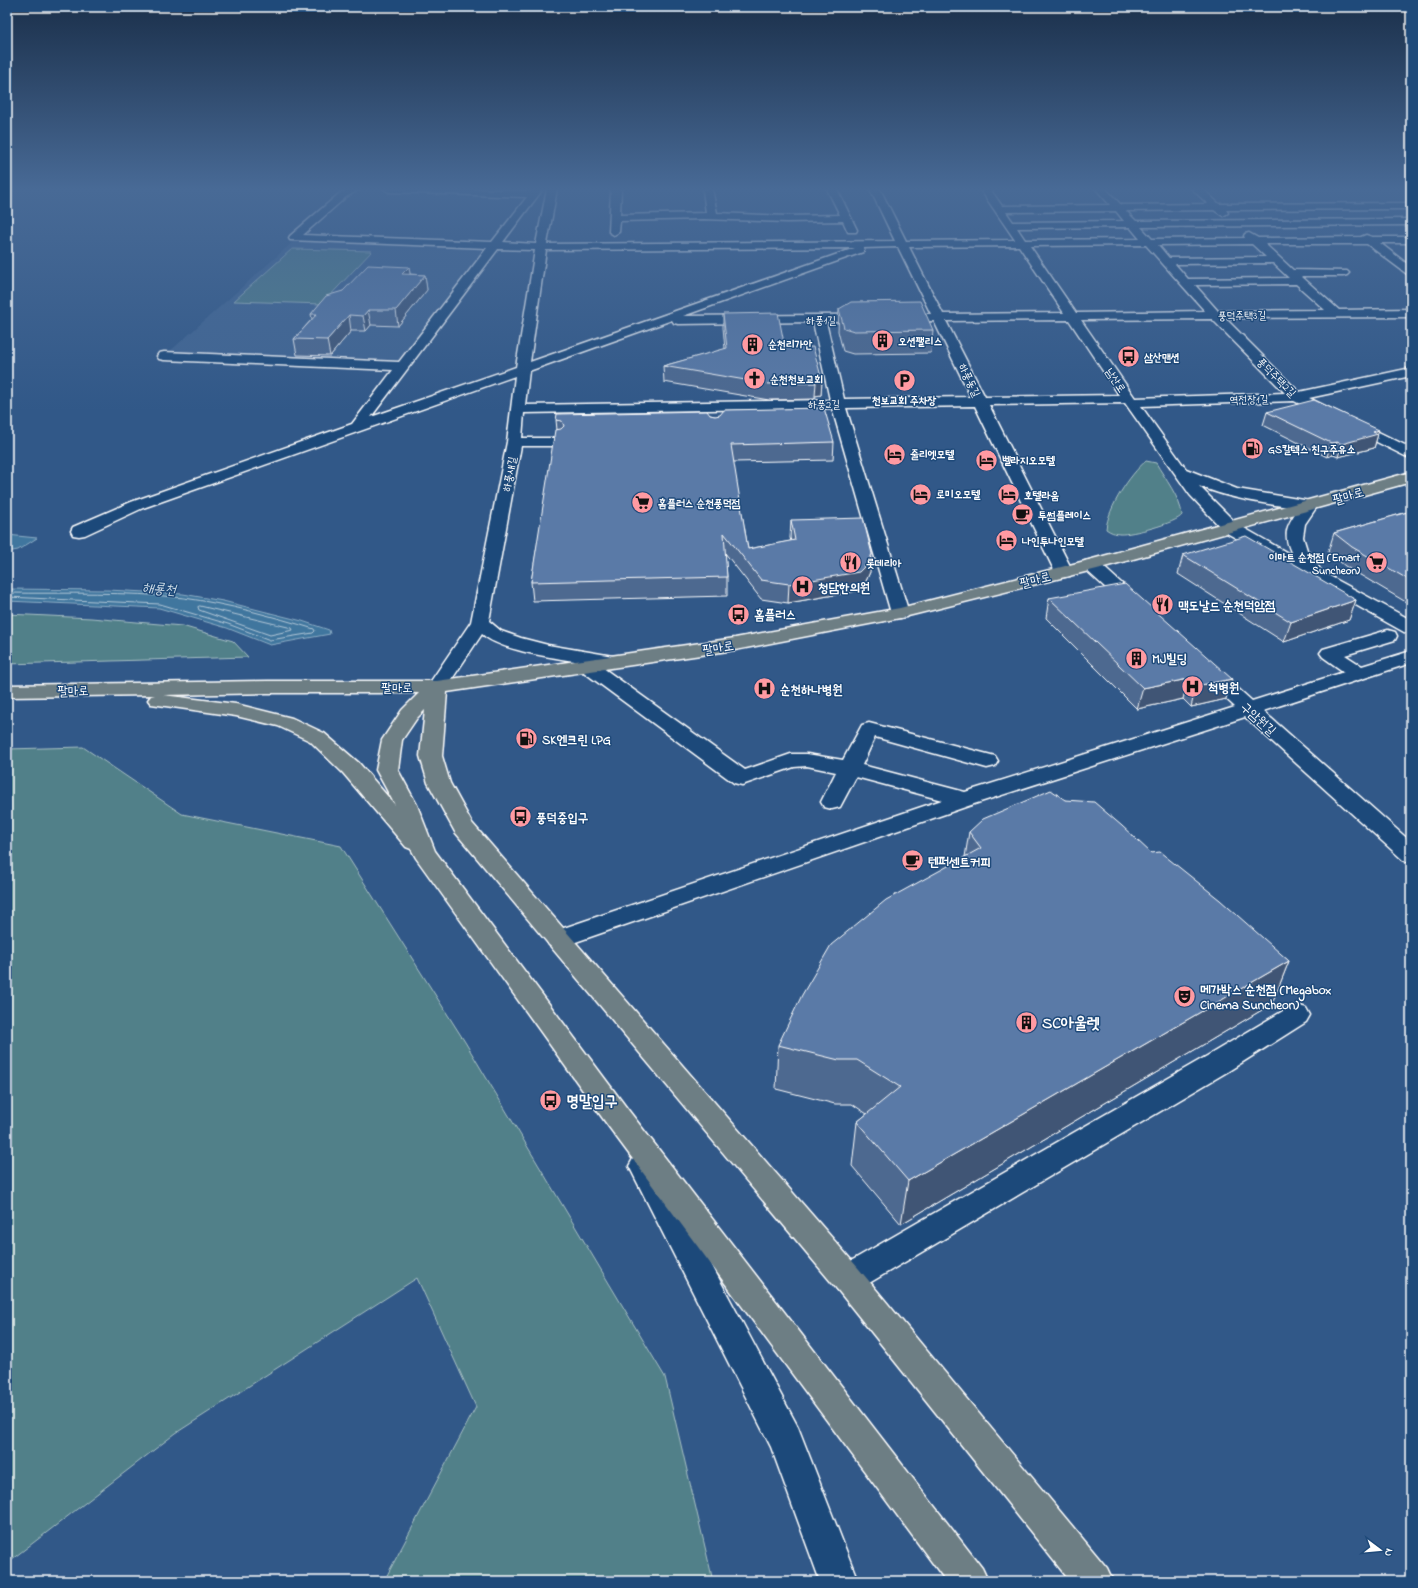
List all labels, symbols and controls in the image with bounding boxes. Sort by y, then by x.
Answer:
street label: 풍덕주택3길 [1217,308,1267,324]
street label: 하풍1길 [806,313,836,329]
building icon: 오션팰리스 [870,328,896,354]
building icon: 순천리가안 [740,331,766,357]
place label: 오션팰리스 [898,334,942,350]
place label: 순천리가안 [768,337,812,353]
bus stop icon: 삼산맨션 [1116,344,1142,370]
place label: 삼산맨션 [1144,350,1180,366]
street label: 풍덕주택2길 [1253,354,1300,401]
street label: 하풍동길 [954,361,984,400]
street label: 남산로 [1101,365,1129,396]
church icon: 순천천보교회 [742,366,768,392]
parking icon: 천보교회 주차장 [891,367,917,393]
place label: 순천천보교회 [770,372,823,388]
street label: 역전장1길 [1229,391,1269,409]
place label: 천보교회 주차장 [872,393,937,409]
street label: 하풍2길 [808,397,840,413]
fuel station icon: GS칼텍스 친구주유소 [1239,436,1265,462]
hotel icon: 줄리엣모텔 [882,441,908,467]
place label: GS칼텍스 친구주유소 [1268,442,1356,458]
place label: 줄리엣모텔 [910,447,954,463]
hotel icon: 벨라지오모텔 [974,447,1000,473]
place label: 벨라지오모텔 [1002,453,1055,469]
street label: 하풍새길 [499,455,521,493]
hotel icon: 로미오모텔 [907,481,933,507]
hotel icon: 호텔라움 [995,482,1021,508]
street label: 팔마로 [1331,483,1366,510]
place label: 로미오모텔 [936,487,980,503]
place label: 호텔라움 [1024,488,1060,504]
supermarket icon: 홈플러스 순천풍덕점 [629,490,655,516]
place label: 홈플러스 순천풍덕점 [658,496,741,512]
cafe icon: 투썸플레이스 [1010,502,1036,528]
place label: 투썸플레이스 [1038,508,1091,524]
hotel icon: 나인투나인모텔 [993,528,1019,554]
place label: 나인투나인모텔 [1022,534,1084,550]
restaurant icon: 롯데리아 [837,550,863,576]
place label: 이마트 순천점 (Emart Suncheon) [1268,550,1361,579]
supermarket icon: 이마트 순천점 (Emart Suncheon) [1363,550,1389,576]
place label: 롯데리아 [866,556,902,572]
street label: 팔마로 [1018,567,1053,593]
hospital icon: 청담한의원 [789,574,815,600]
water label: 해룡천 [141,578,178,602]
place label: 청담한의원 [818,579,870,598]
restaurant icon: 맥도날드 순천덕암점 [1149,592,1175,618]
place label: 맥도날드 순천덕암점 [1178,597,1276,616]
bus stop icon: 홈플러스 [726,601,752,627]
place label: 홈플러스 [754,606,796,625]
street label: 팔마로 [701,637,735,660]
building icon: MJ빌딩 [1123,645,1149,671]
place label: MJ빌딩 [1152,650,1187,669]
hospital icon: 척병원 [1180,674,1206,700]
hospital icon: 순천하나병원 [752,676,778,702]
street label: 팔마로 [381,679,413,698]
place label: 척병원 [1208,679,1239,698]
place label: 순천하나병원 [780,681,843,700]
street label: 팔마로 [57,682,89,701]
street label: 구암원길 [1236,698,1280,740]
fuel station icon: SK엔크린 LPG [514,726,540,752]
place label: SK엔크린 LPG [542,731,611,750]
bus stop icon: 풍덕중입구 [507,804,533,830]
place label: 풍덕중입구 [536,809,589,828]
cafe icon: 텐퍼센트커피 [899,848,925,874]
place label: 텐퍼센트커피 [928,853,991,872]
place label: 메가박스 순천점 (Megabox Cinema Suncheon) [1200,981,1331,1015]
theatre icon: 메가박스 순천점 (Megabox Cinema Suncheon) [1171,983,1197,1009]
building icon: SC아울렛 [1013,1009,1039,1035]
place label: SC아울렛 [1042,1012,1100,1036]
bus stop icon: 명말입구 [538,1087,564,1113]
place label: 명말입구 [566,1090,618,1114]
north arrow [1360,1530,1400,1570]
text: N [1380,1547,1397,1558]

